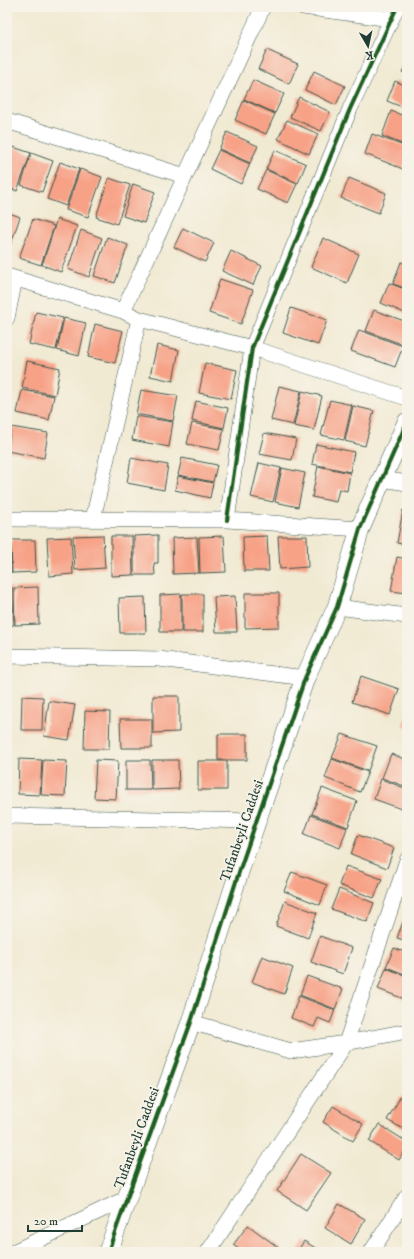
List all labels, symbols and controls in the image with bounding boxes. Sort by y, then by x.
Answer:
north arrow [348,26,388,66]
text: K [364,47,374,62]
street label: Tufanbeyli Caddesi [216,777,268,884]
street label: Tufanbeyli Caddesi [110,1084,164,1191]
scale bar [28,1207,82,1233]
text: 20 m [34,1214,58,1229]

